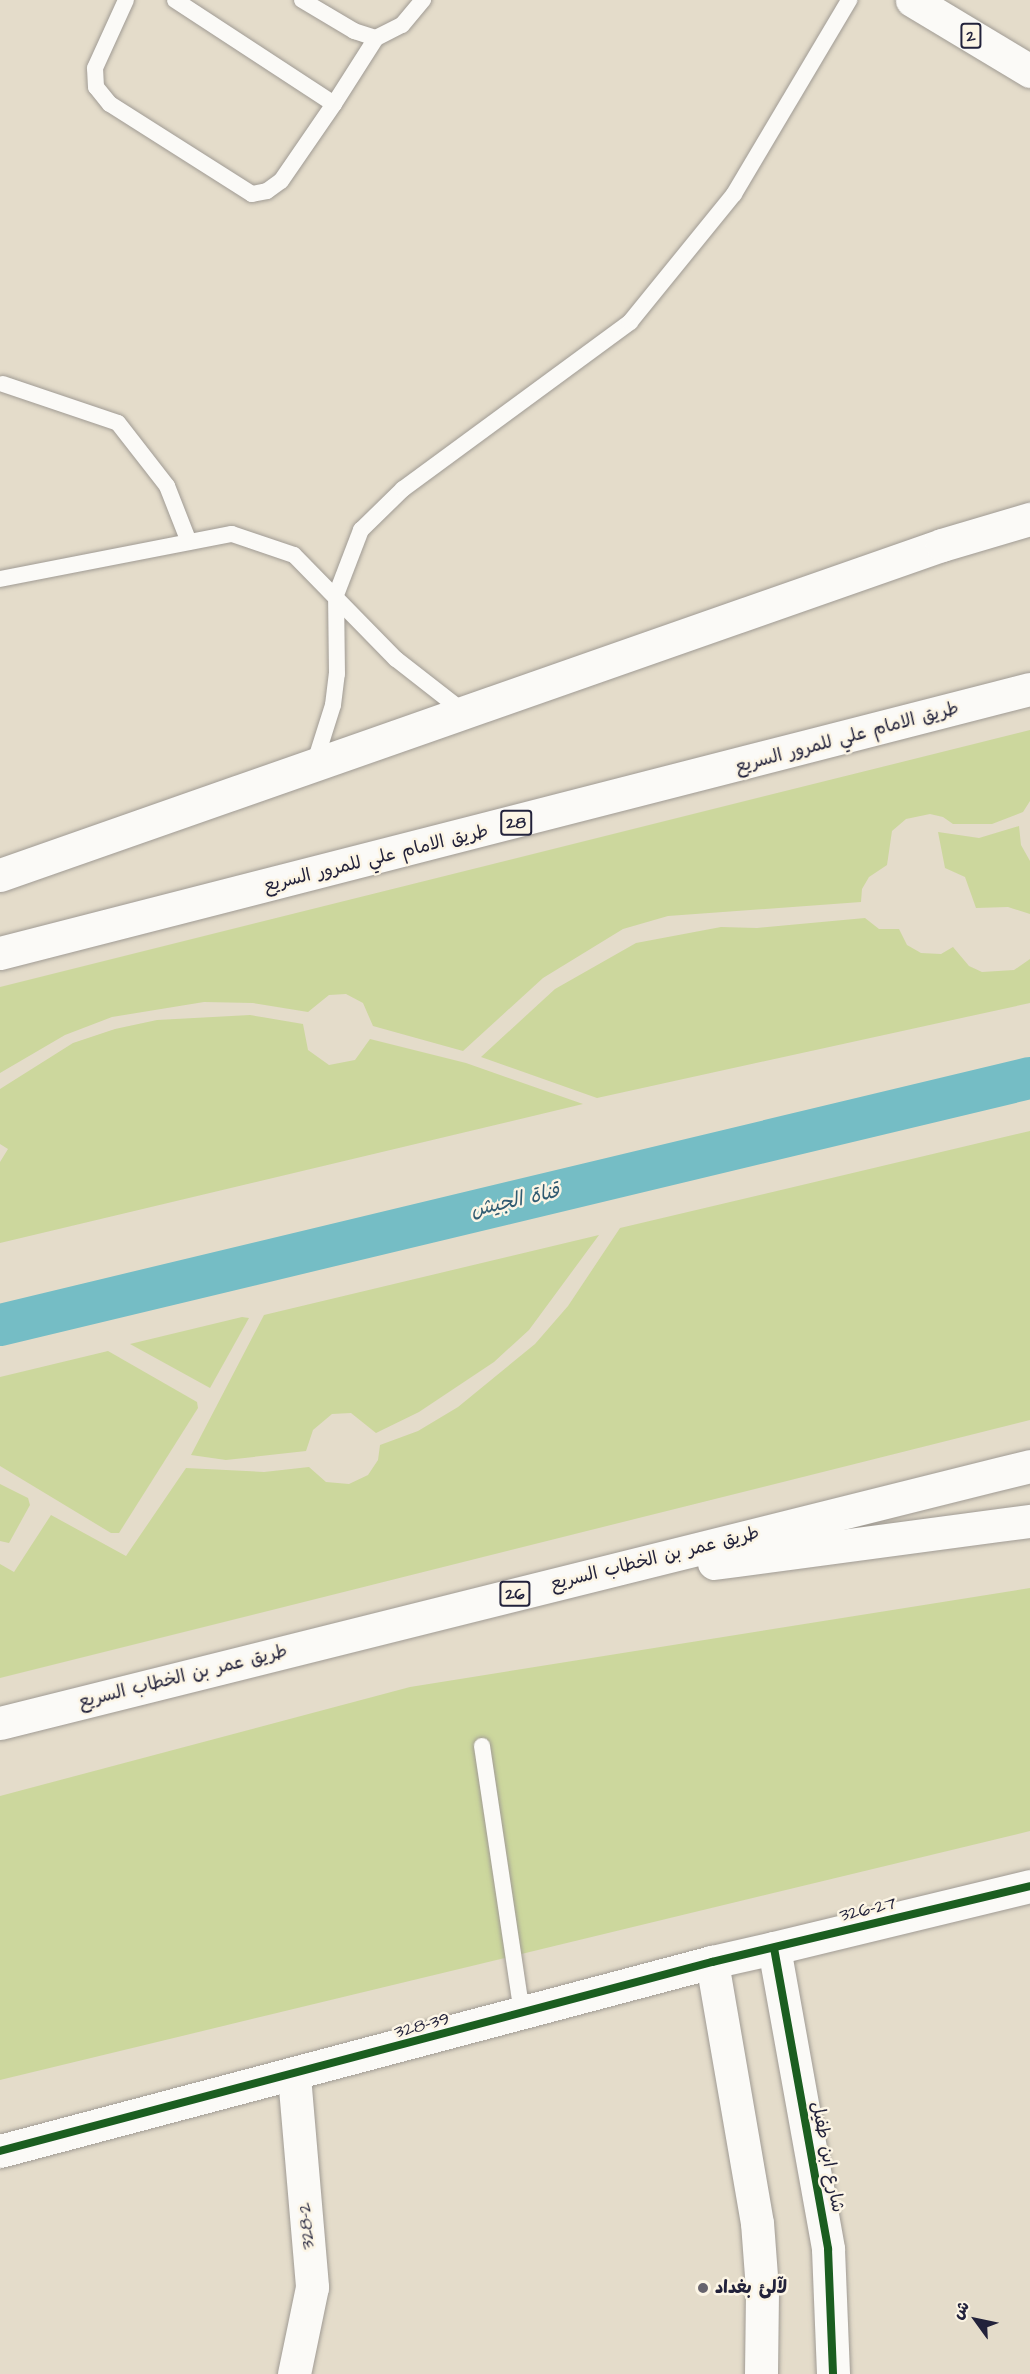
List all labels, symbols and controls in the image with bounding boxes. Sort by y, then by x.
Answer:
road number: 2 [959,23,983,49]
street label: طريق الامام علي للمرور السريع [733,698,961,778]
road number: 28 [500,810,532,836]
street label: طريق الامام علي للمرور السريع [261,821,491,897]
water label: قناة الجيش [468,1179,562,1223]
street label: طريق عمر بن الخطاب السريع [548,1523,762,1595]
road number: 26 [498,1581,532,1607]
street label: طريق عمر بن الخطاب السريع [76,1641,290,1713]
street label: 326-27 [837,1893,899,1927]
street label: 328-39 [392,2008,452,2044]
street label: شارع ابن طفيل [806,2100,848,2214]
street label: 328-2 [294,2202,320,2250]
place label: لآلئ بغداد [715,2277,787,2299]
marker: لآلئ بغداد [696,2281,710,2295]
north arrow [946,2290,1006,2350]
text: ش [947,2297,975,2324]

